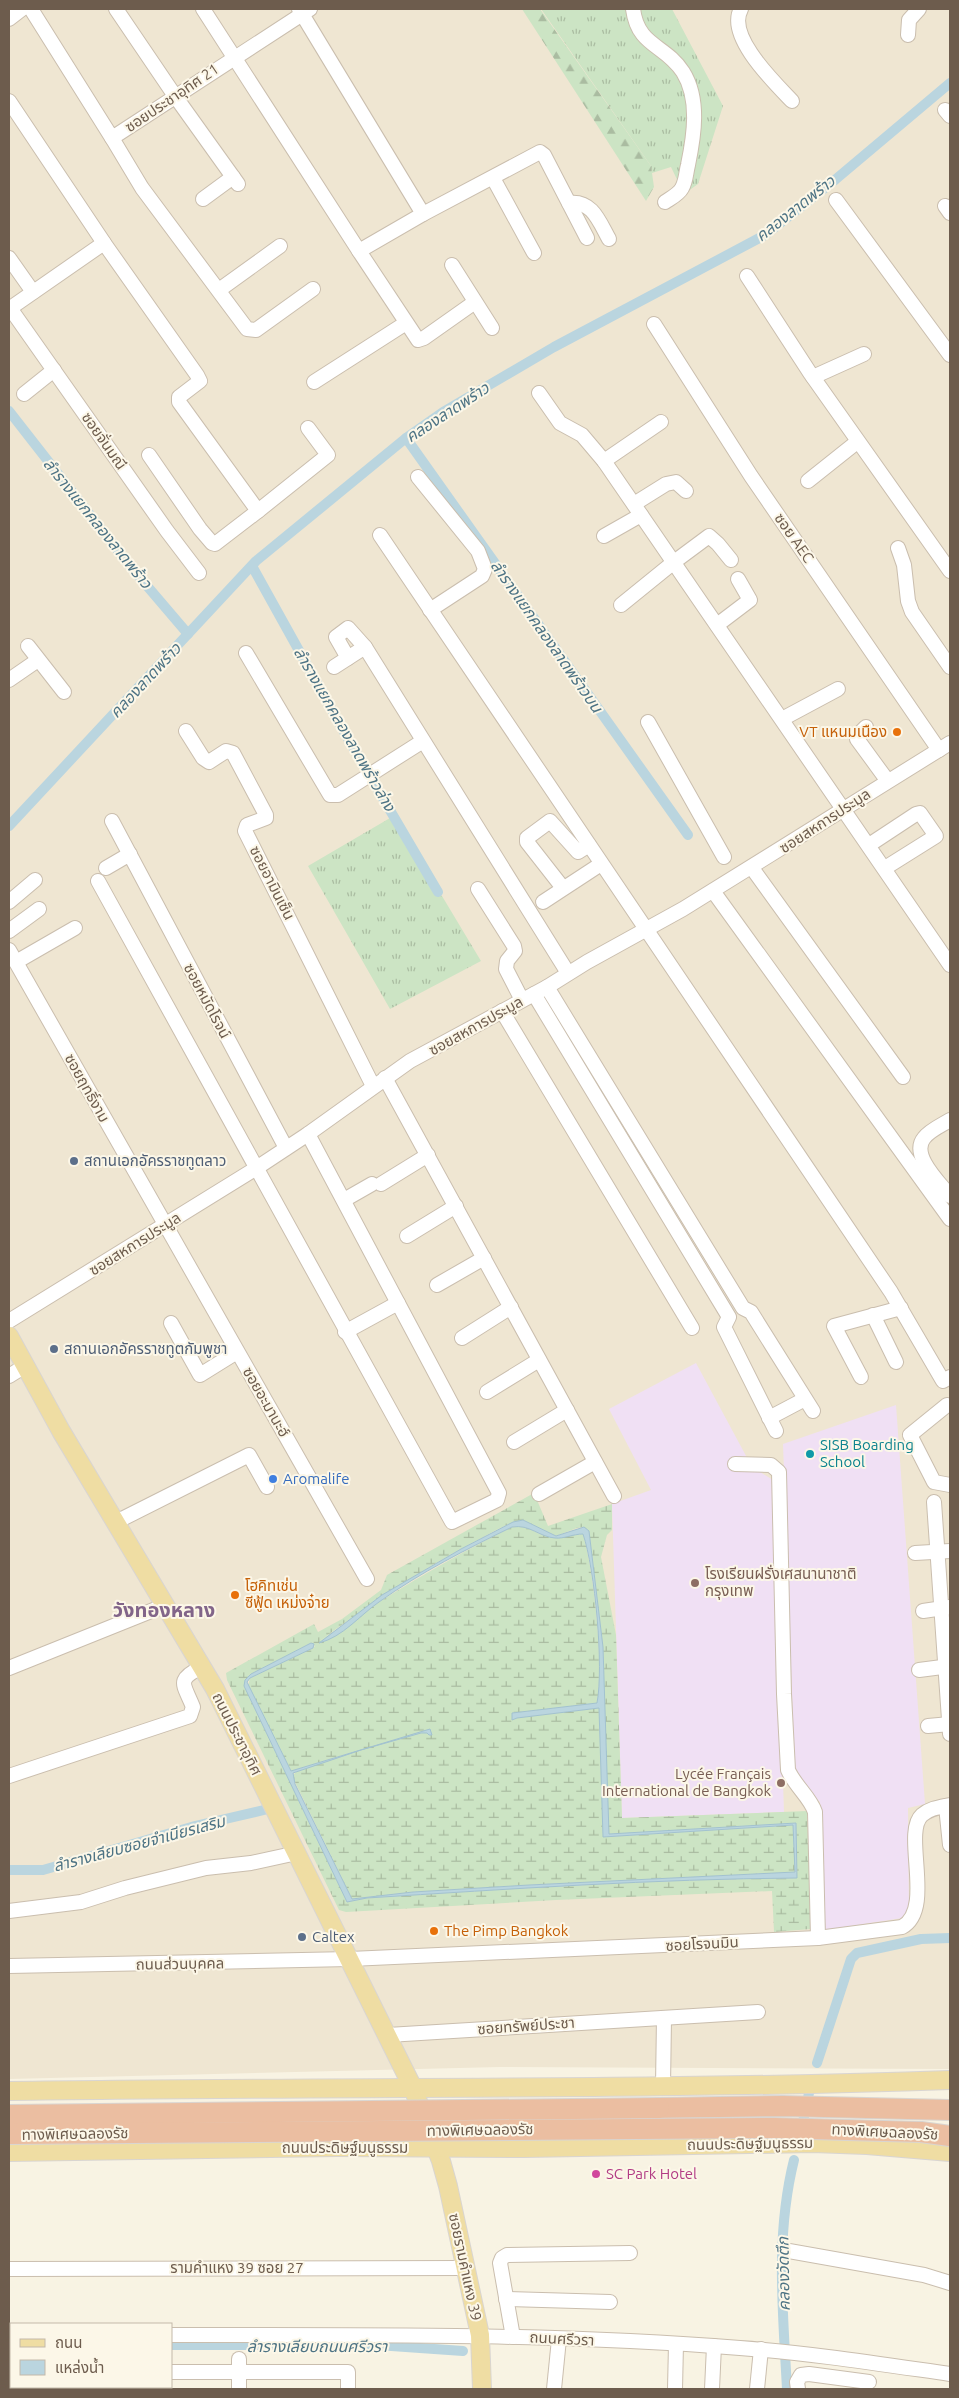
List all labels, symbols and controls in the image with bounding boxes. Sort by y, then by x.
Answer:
street label: ซอยประชาอุทิศ 21 [122,60,222,136]
water label: คลองลาดพร้าว [752,171,839,244]
water label: คลองลาดพร้าว [402,378,493,446]
street label: ซอยจั่นมณี [79,408,131,473]
water label: ลำรางแยกคลองลาดพร้าว [40,454,157,592]
street label: ซอย AEC [771,510,818,566]
water label: ลำรางแยกคลองลาดพร้าวบน [488,557,607,716]
water label: คลองลาดพร้าว [106,638,185,721]
water label: ลำรางแยกคลองลาดพร้าวล่าง [291,644,400,815]
place label: VT แหนมเนือง [799,723,887,740]
marker: VT แหนมเนือง [891,726,903,738]
street label: ซอยสหการประมูล [776,785,874,857]
street label: ซอยอามินเซ็น [247,843,298,923]
street label: ซอยหมัดโรจน์ [181,961,234,1041]
street label: ซอยสหการประมูล [426,993,526,1059]
street label: ซอยฤทธิ์งาม [62,1051,113,1125]
place label: สถานเอกอัครราชทูตลาว [84,1152,226,1170]
marker: สถานเอกอัครราชทูตลาว [68,1155,80,1167]
street label: ซอยสหการประมูล [86,1209,184,1279]
place label: สถานเอกอัครราชทูตกัมพูชา [64,1340,227,1358]
marker: สถานเอกอัครราชทูตกัมพูชา [48,1343,60,1355]
street label: ซอยอะมานะฮ์ [240,1364,293,1440]
place label: SISB Boarding School [820,1436,914,1470]
marker: SISB Boarding School [804,1448,816,1460]
place label: Aromalife [283,1470,349,1487]
marker: Aromalife [267,1473,279,1485]
place label: โรงเรียนฝรั่งเศสนานาชาติ กรุงเทพ [705,1564,856,1600]
place label: โฮคิทเช่น ซีฟู้ด เหม่งจ๋าย [245,1577,330,1612]
marker: โรงเรียนฝรั่งเศสนานาชาติ กรุงเทพ [689,1577,701,1589]
marker: โฮคิทเช่น ซีฟู้ด เหม่งจ๋าย [229,1589,241,1601]
district label: วังทองหลาง [113,1598,215,1621]
street label: ถนนประชาอุทิศ [208,1690,266,1778]
place label: Lycée Français International de Bangkok [602,1765,771,1799]
marker: Lycée Français International de Bangkok [775,1777,787,1789]
water label: ลำรางเลียบซอยจำเนียรเสริม [51,1811,228,1875]
place label: The Pimp Bangkok [444,1922,569,1939]
marker: The Pimp Bangkok [428,1925,440,1937]
place label: Caltex [312,1928,355,1945]
marker: Caltex [296,1931,308,1943]
street label: ซอยโรจนมิน [665,1933,739,1954]
street label: ถนนส่วนบุคคล [136,1954,224,1974]
street label: ซอยทรัพย์ประชา [477,2014,575,2037]
street label: ทางพิเศษฉลองรัช [426,2120,534,2139]
street label: ทางพิเศษฉลองรัช [831,2120,939,2143]
street label: ทางพิเศษฉลองรัช [21,2124,129,2143]
street label: ถนนประดิษฐ์มนูธรรม [687,2134,813,2154]
street label: ถนนประดิษฐ์มนูธรรม [282,2139,408,2157]
place label: SC Park Hotel [606,2165,697,2182]
marker: SC Park Hotel [590,2168,602,2180]
street label: ซอยรามคำแหง 39 [446,2212,485,2322]
water label: คลองวัดตึก [773,2235,793,2311]
street label: รามคำแหง 39 ซอย 27 [170,2259,304,2276]
legend [10,2323,172,2388]
street label: ถนนศรีวรา [529,2328,595,2349]
text: ถนน [55,2334,82,2351]
water label: ลำรางเลียบถนนศรีวรา [247,2337,389,2355]
text: แหล่งน้ำ [55,2357,104,2376]

